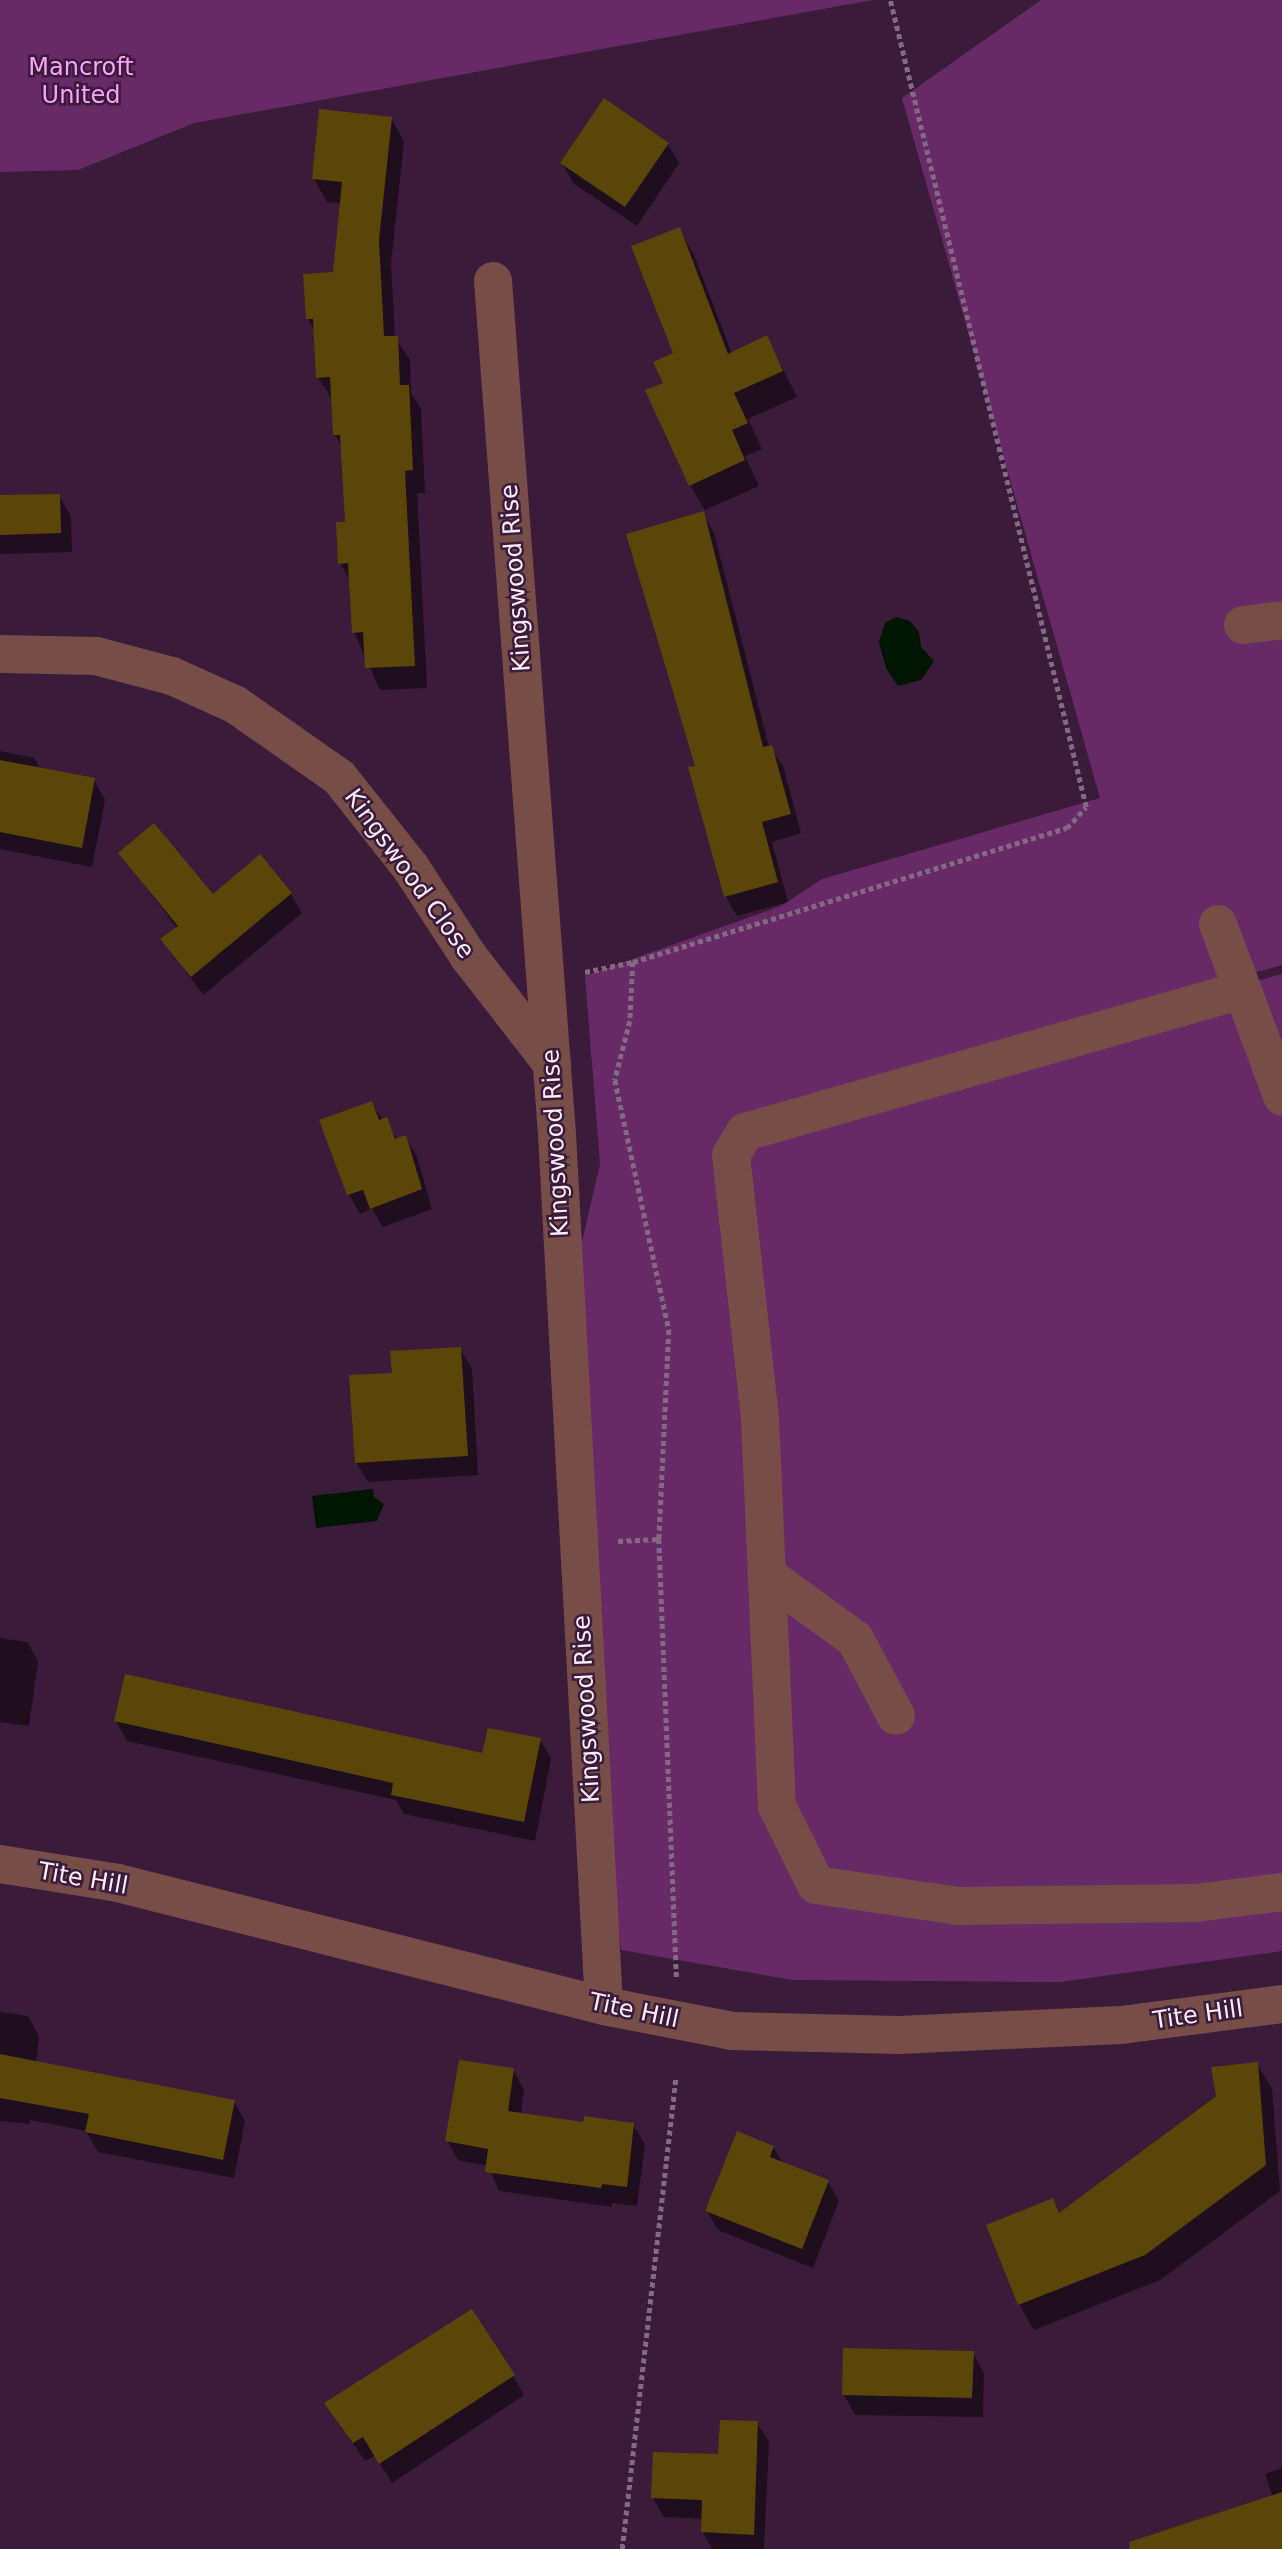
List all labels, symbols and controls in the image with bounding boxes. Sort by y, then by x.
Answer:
park label: Mancroft United [28,54,134,110]
street label: Kingswood Rise [495,483,537,673]
street label: Kingswood Close [338,784,480,964]
street label: Kingswood Rise [537,1048,575,1238]
street label: Kingswood Rise [568,1614,606,1804]
street label: Tite Hill [36,1857,130,1901]
street label: Tite Hill [587,1988,681,2034]
street label: Tite Hill [1151,1994,1245,2036]

